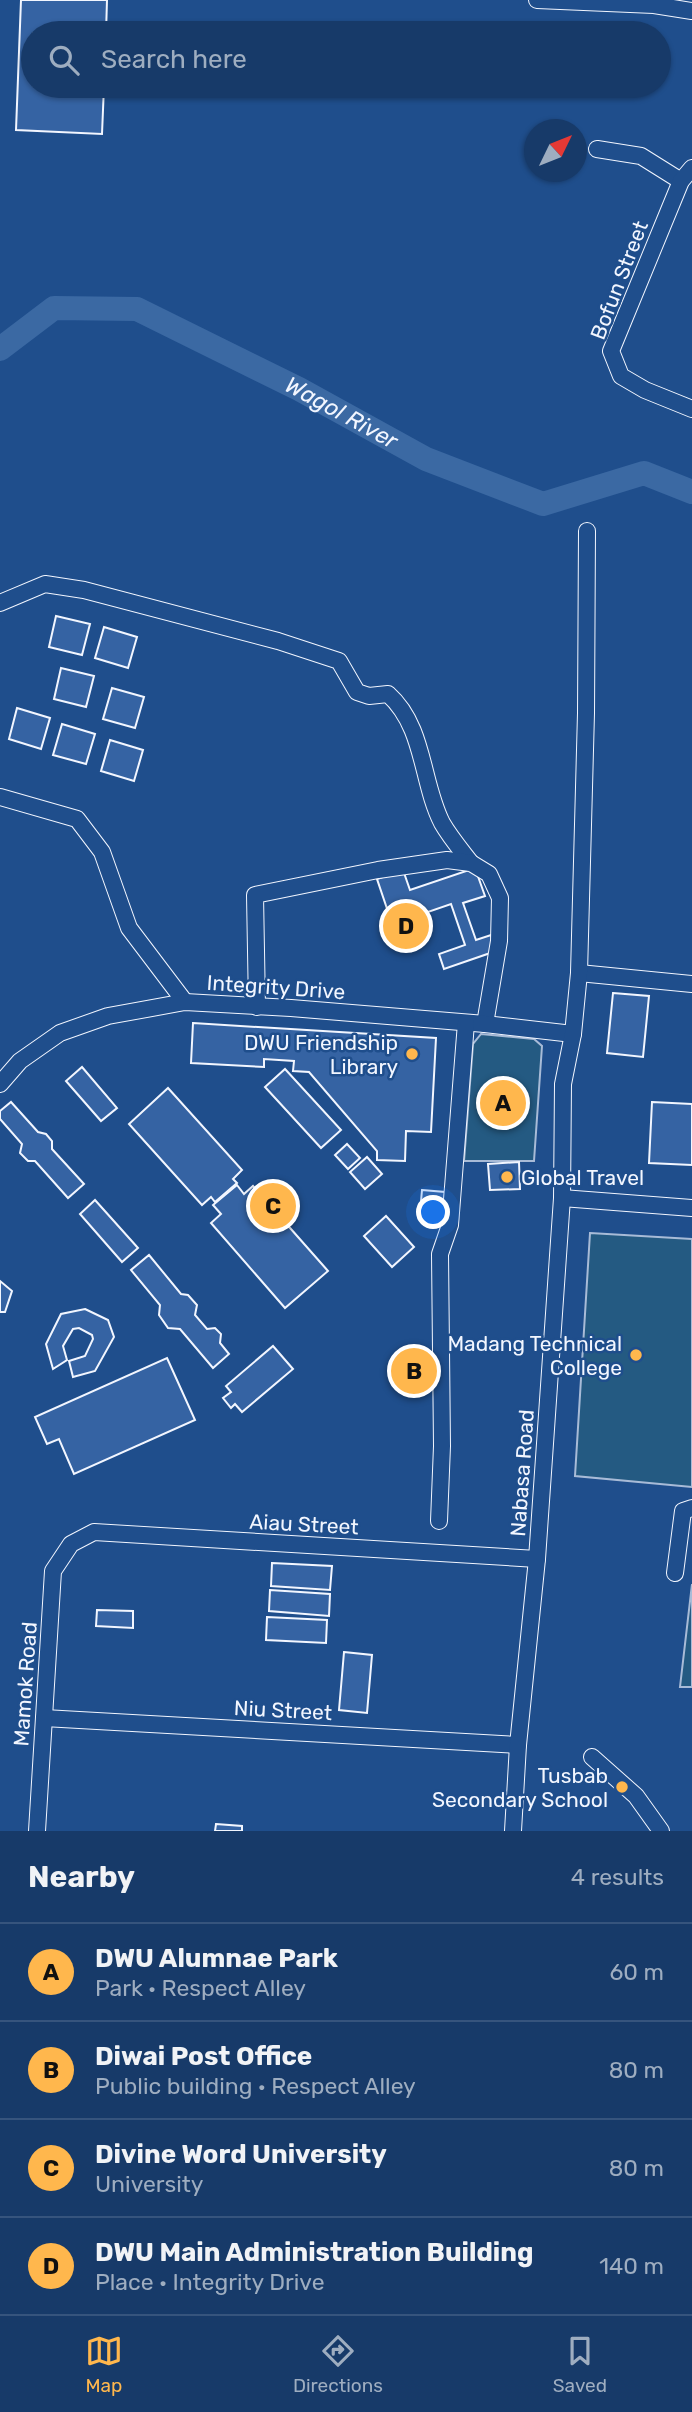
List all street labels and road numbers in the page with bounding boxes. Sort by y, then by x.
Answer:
street label: Bofun Street [585,217,653,343]
street label: Integrity Drive [206,970,346,1004]
street label: Nabasa Road [505,1409,539,1537]
street label: Aiau Street [249,1509,359,1539]
street label: Mamok Road [8,1621,42,1747]
street label: Niu Street [233,1695,333,1725]

